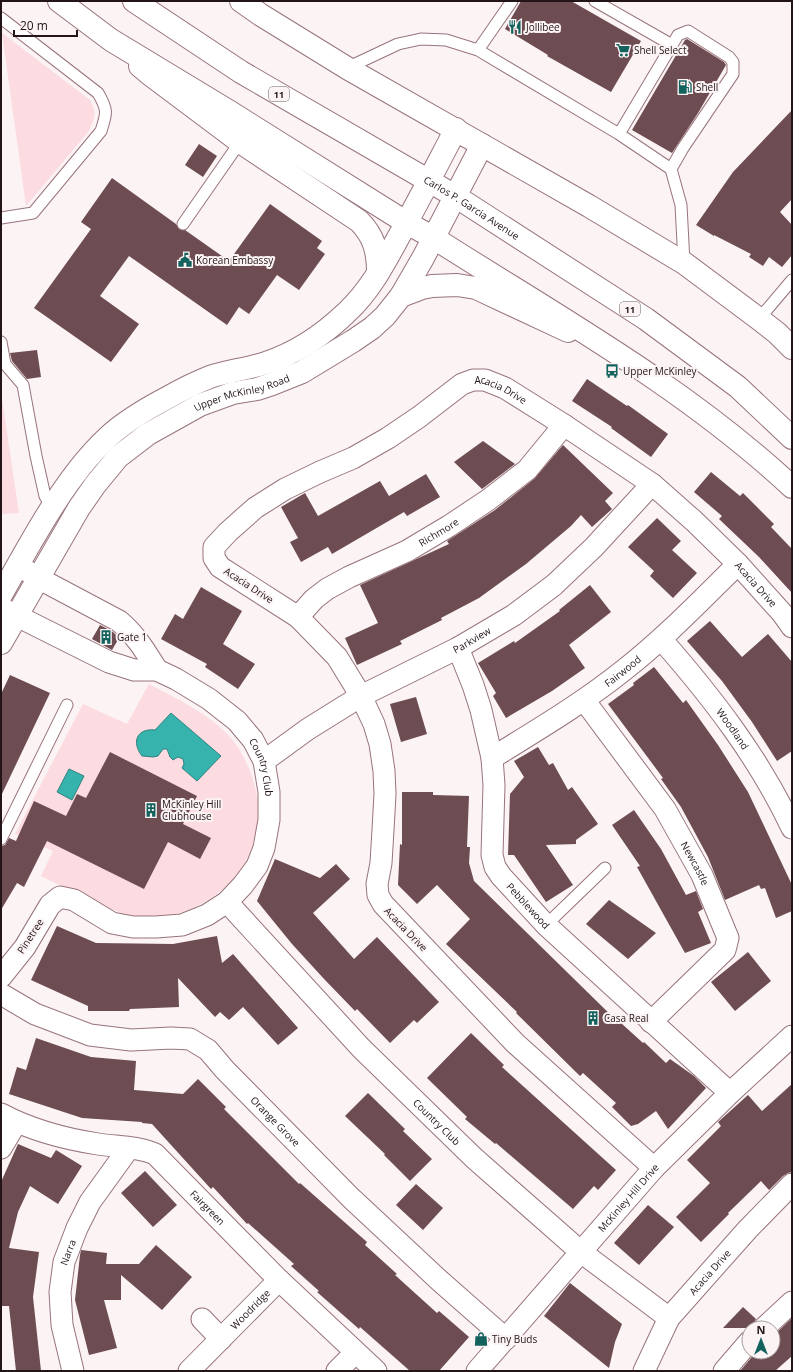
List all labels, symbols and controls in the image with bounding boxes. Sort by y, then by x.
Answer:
scale bar [14,12,77,38]
text: 20 m [20,17,48,34]
restaurant icon: Jollibee [507,19,523,35]
place label: Jollibee [525,20,560,34]
supermarket icon: Shell Select [615,42,631,58]
place label: Shell Select [634,43,687,57]
fuel station icon: Shell [677,79,693,95]
place label: Shell [696,80,718,94]
road number: 11 [269,87,289,101]
street label: Carlos P. Garcia Avenue [421,172,523,243]
public building icon: Korean Embassy [177,252,193,268]
place label: Korean Embassy [196,253,274,267]
road number: 11 [620,302,640,316]
bus stop icon: Upper McKinley [604,363,620,379]
place label: Upper McKinley [623,364,698,378]
street label: Upper McKinley Road [191,371,292,414]
street label: Acacia Drive [474,373,530,407]
street label: Richmore [416,514,462,550]
street label: Acacia Drive [732,558,781,610]
street label: Acacia Drive [221,564,277,606]
street label: Parkview [450,623,494,656]
building icon: Gate 1 [98,629,114,645]
place label: Gate 1 [117,630,147,644]
street label: Fairwood [601,652,644,690]
street label: Woodland [713,705,752,752]
street label: Country Club [246,735,276,796]
place label: McKinley Hill Clubhouse [162,797,221,823]
building icon: McKinley Hill Clubhouse [143,802,159,818]
street label: Newcastle [678,839,713,888]
street label: Pebblewood [503,880,553,932]
street label: Acacia Drive [381,904,431,954]
street label: Pinetree [13,915,47,956]
building icon: Casa Real [585,1010,601,1026]
place label: Casa Real [604,1011,649,1025]
street label: Orange Grove [248,1093,304,1150]
street label: Country Club [410,1096,464,1148]
street label: McKinley Hill Drive [594,1160,662,1235]
street label: Fairgreen [187,1187,228,1228]
street label: Narra [56,1237,79,1267]
street label: Acacia Drive [686,1246,734,1298]
street label: Woodridge [227,1286,273,1332]
north arrow [741,1320,781,1360]
text: N [757,1322,765,1337]
shop icon: Tiny Buds [473,1331,489,1347]
place label: Tiny Buds [492,1332,537,1346]

